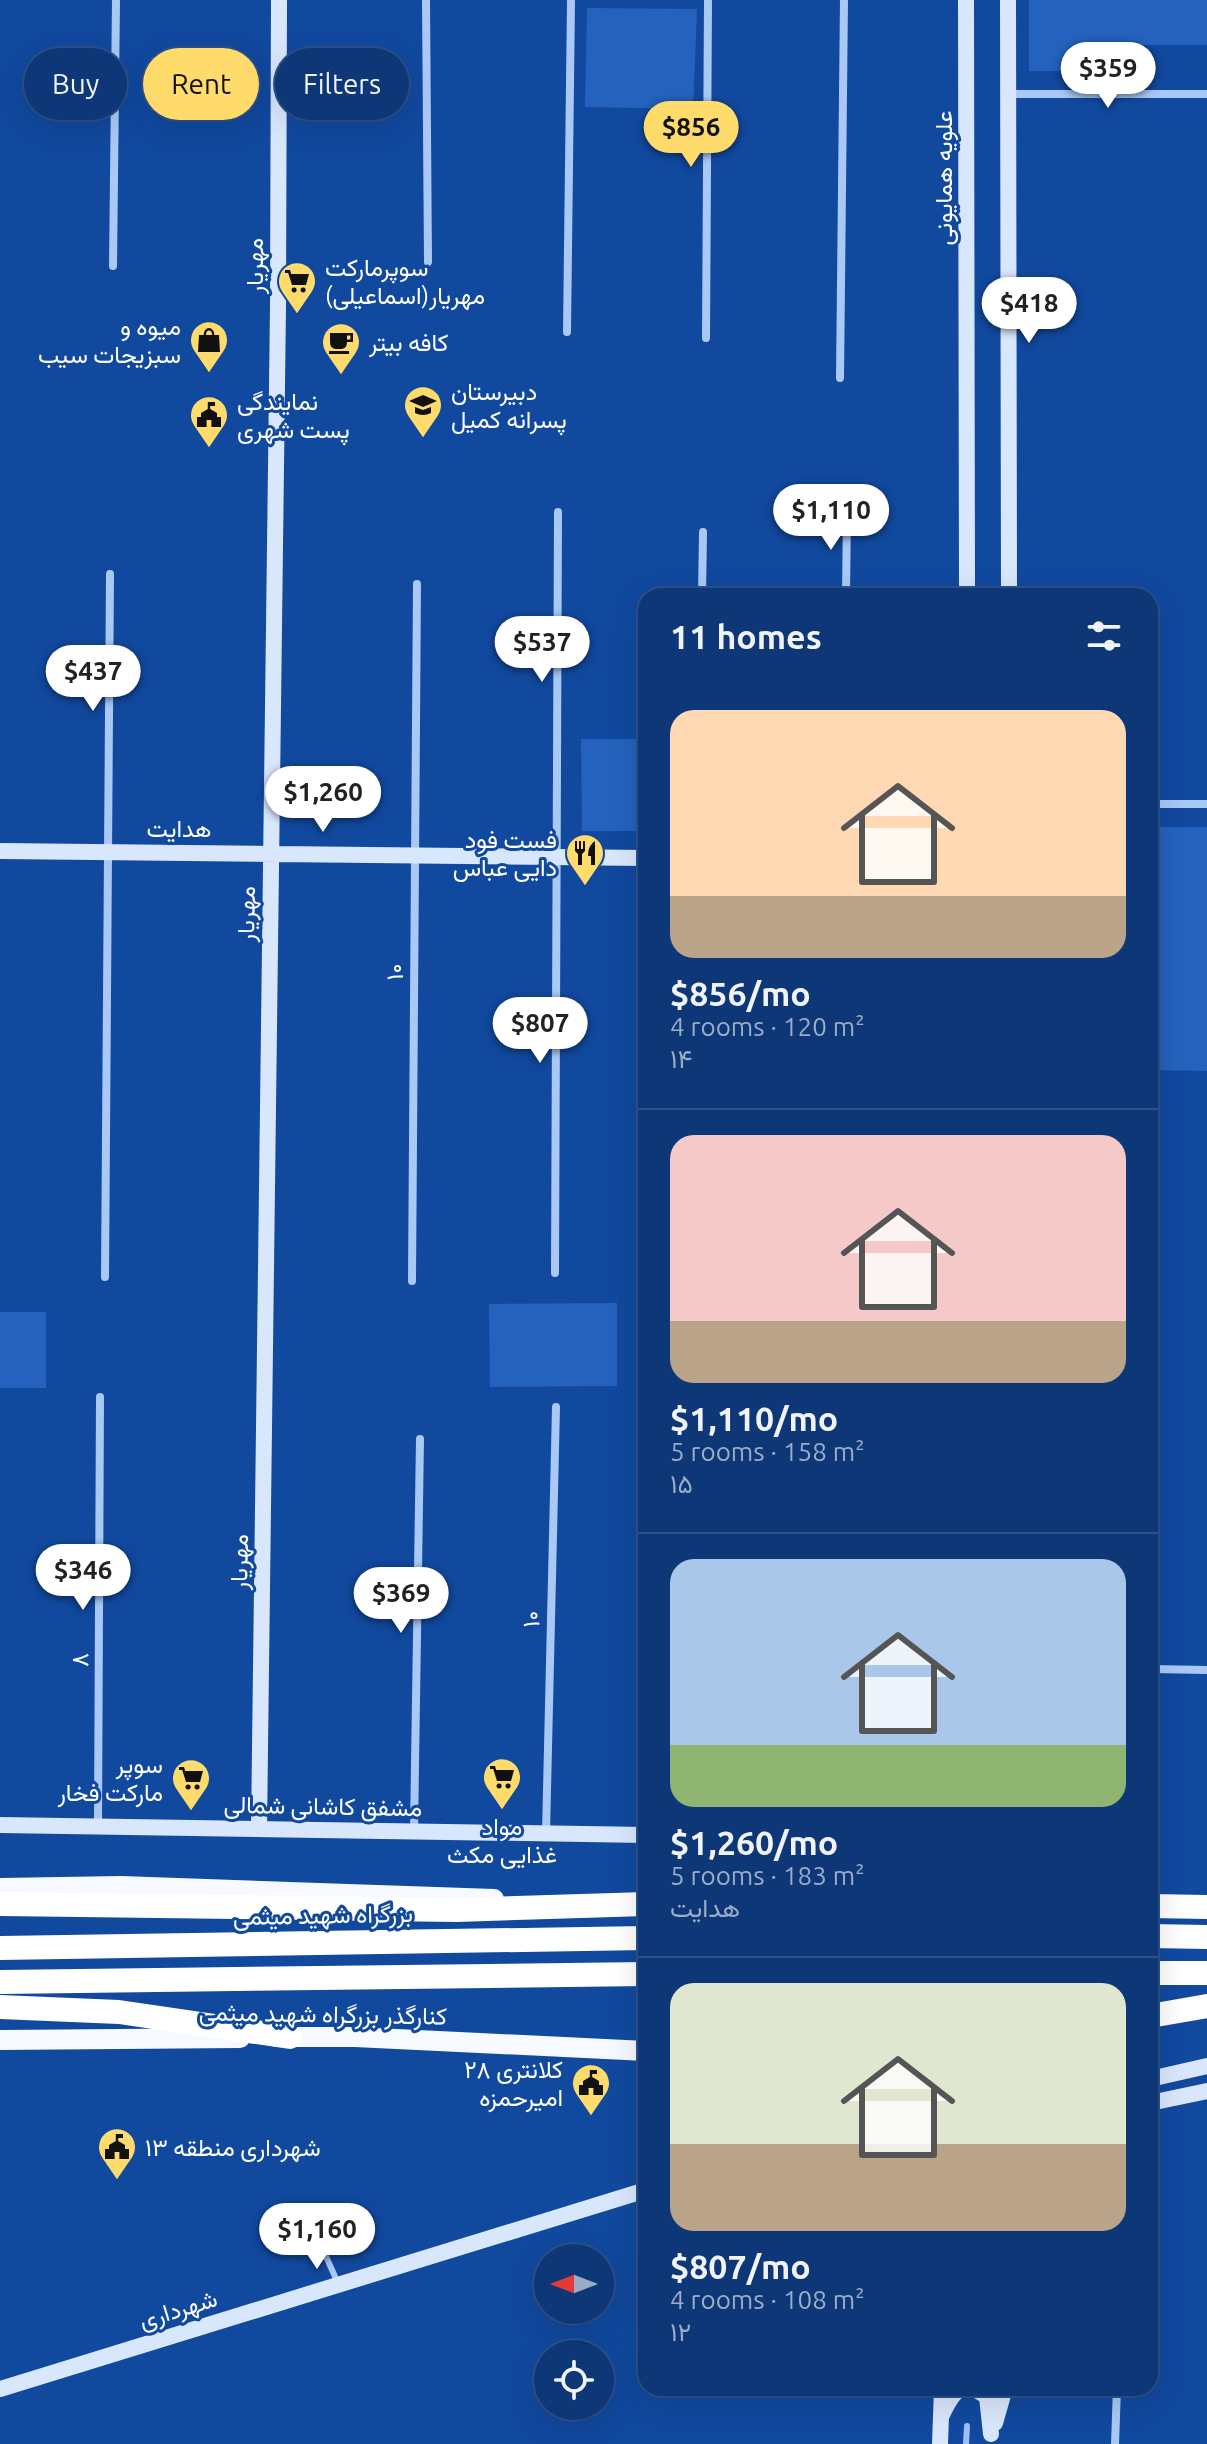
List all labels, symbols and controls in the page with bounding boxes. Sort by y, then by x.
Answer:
pin: $359 [1061,42,1155,110]
chip: Buy [24,48,127,120]
chip: Rent [143,48,259,120]
chip: Filters [275,48,409,120]
text: $359 [1079,53,1137,82]
pin: $856 [644,101,738,169]
street label: علویه همایونی [930,111,959,245]
text: $856 [662,112,720,141]
street label: مهریار [241,238,270,295]
place label: سوپرمارکت مهریار(اسماعیلی) [325,254,485,311]
supermarket icon: سوپرمارکت مهریار(اسماعیلی) [276,260,318,315]
pin: $418 [982,277,1076,345]
text: $418 [1000,288,1058,317]
place label: میوه و سبزیجات سیب [38,313,181,370]
shop icon: میوه و سبزیجات سیب [188,319,230,374]
cafe icon: کافه بیتر [320,321,362,376]
place label: کافه بیتر [368,329,449,358]
place label: دبیرستان پسرانه کمیل [451,378,567,436]
school or university icon: دبیرستان پسرانه کمیل [402,384,444,439]
place label: نمایندگی پست شهری [237,388,350,446]
public building icon: نمایندگی پست شهری [188,394,230,449]
pin: $1,110 [766,484,896,552]
text: $1,110 [791,495,871,524]
icon: filters [1082,614,1126,658]
pin: $537 [495,616,589,684]
text: 11 homes [670,617,822,655]
text: $537 [513,627,571,656]
pin: $437 [46,645,140,713]
text: $437 [64,656,122,685]
icon: home [826,762,970,906]
pin: $1,260 [258,766,388,834]
text: $1,260 [283,777,363,806]
street label: هدایت [147,815,211,843]
place label: فست فود دایی عباس [453,826,557,882]
restaurant icon: فست فود دایی عباس [564,832,606,887]
street label: مهریار [232,886,262,943]
street label: ۱۰ [381,963,408,981]
text: $856/mo [670,974,811,1012]
pin: $807 [493,997,587,1065]
text: $807 [511,1008,569,1037]
text: 4 rooms · 120 m² [670,1012,865,1041]
text: ۱۴ [670,1044,692,1073]
icon: home [826,1187,970,1331]
text: $1,110/mo [670,1399,838,1437]
text: 5 rooms · 158 m² [670,1437,865,1466]
text: ۱۵ [670,1469,693,1498]
street label: مهریار [225,1534,255,1591]
pin: $346 [36,1544,130,1612]
text: $346 [54,1555,112,1584]
pin: $369 [354,1567,448,1635]
text: $369 [372,1578,430,1607]
street label: ۱۰ [517,1610,545,1628]
icon: home [826,1611,970,1755]
street label: ۸ [66,1653,93,1667]
place label: سوپر مارکت فخار [57,1751,163,1808]
supermarket icon: مواد غذایی مکث [481,1756,523,1811]
supermarket icon: سوپر مارکت فخار [170,1757,212,1812]
street label: مشفق کاشانی شمالی [224,1791,422,1822]
place label: مواد غذایی مکث [447,1813,557,1869]
text: $1,260/mo [670,1823,838,1861]
text: 5 rooms · 183 m² [670,1861,865,1890]
text: هدایت [670,1893,740,1922]
street label: بزرگراه شهید میثمی [233,1900,413,1932]
street label: کنارگذر بزرگراه شهید میثمی [199,1998,447,2032]
icon: home [826,2035,970,2179]
place label: کلانتری ۲۸ امیرحمزه [464,2056,563,2113]
public building icon: کلانتری ۲۸ امیرحمزه [570,2062,612,2117]
public building icon: شهرداری منطقه ۱۳ [96,2126,138,2181]
place label: شهرداری منطقه ۱۳ [145,2134,321,2163]
pin: $1,160 [252,2203,382,2271]
text: $1,160 [277,2214,357,2243]
north arrow [534,2244,614,2324]
map controls [534,2244,614,2420]
text: $807/mo [670,2247,811,2285]
street label: شهرداری [136,2284,221,2336]
text: 4 rooms · 108 m² [670,2285,865,2314]
text: ۱۲ [670,2317,691,2346]
button: locate [534,2340,614,2420]

